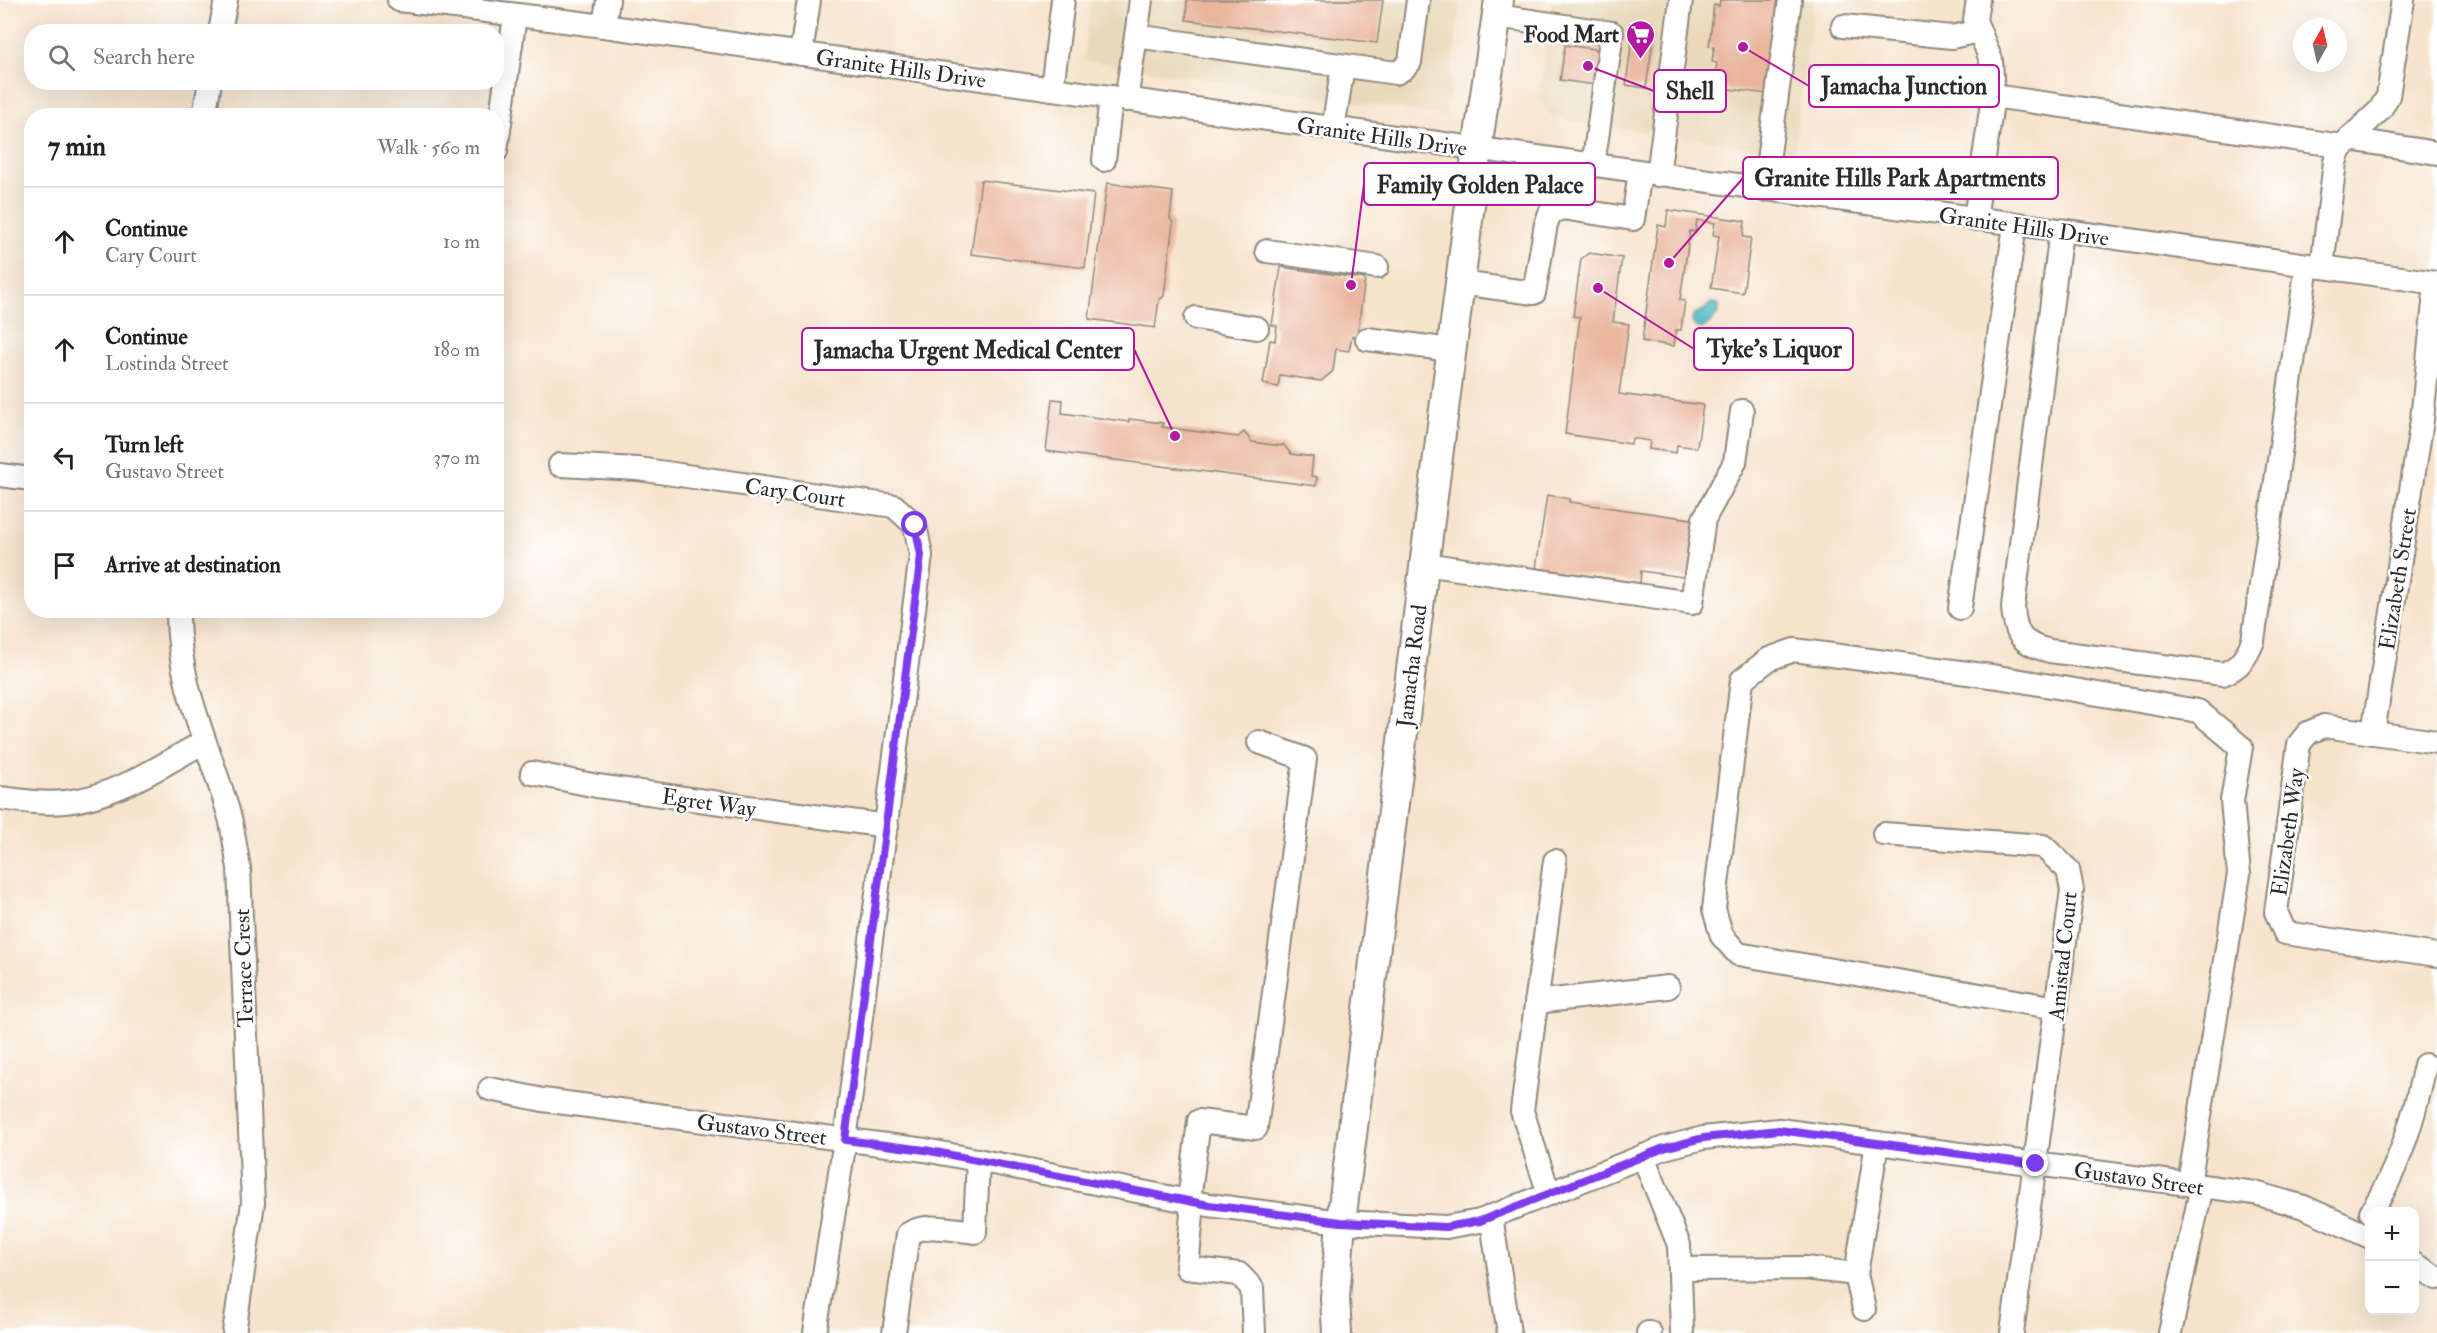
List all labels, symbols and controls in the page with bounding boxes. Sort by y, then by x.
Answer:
supermarket icon: Food Mart [1624,18,1656,60]
north arrow [2293,18,2347,72]
place label: Food Mart [1524,21,1620,49]
search box [24,24,504,90]
icon: search [45,41,78,74]
text: Search here [93,43,195,71]
street label: Granite Hills Drive [814,43,988,95]
callout: Jamacha Junction [1809,65,1999,107]
callout: Shell [1654,70,1726,112]
text: Jamacha Junction [1820,71,1988,102]
text: Shell [1666,76,1715,107]
street label: Granite Hills Drive [1295,111,1469,163]
text: 7 min [48,131,106,163]
text: Walk · 560 m [377,135,480,160]
callout: Granite Hills Park Apartments [1743,157,2058,199]
callout: Family Golden Palace [1364,163,1595,205]
text: Granite Hills Park Apartments [1754,163,2046,194]
text: Family Golden Palace [1377,170,1583,201]
street label: Granite Hills Drive [1937,201,2111,253]
text: Continue [105,215,188,243]
icon: ahead [48,225,81,258]
text: 10 m [443,229,480,254]
text: Cary Court [105,243,197,268]
text: Continue [105,323,188,351]
callout: Jamacha Urgent Medical Center [802,328,1134,370]
callout: Tyke's Liquor [1694,328,1853,370]
icon: ahead [48,333,81,366]
text: Tyke's Liquor [1705,334,1843,365]
text: Jamacha Urgent Medical Center [813,335,1123,366]
text: 180 m [433,337,480,362]
text: Lostinda Street [105,351,229,376]
text: Turn left [105,431,184,459]
icon: left [48,441,81,474]
text: 370 m [433,445,480,470]
text: Gustavo Street [105,459,224,484]
street label: Cary Court [743,472,847,514]
street label: Elizabeth Street [2373,506,2423,652]
route start [901,511,927,537]
icon: arrive [48,549,81,582]
text: Arrive at destination [105,551,281,579]
street label: Jamacha Road [1390,603,1433,730]
street label: Elizabeth Way [2265,766,2311,898]
street label: Egret Way [660,783,758,823]
street label: Amistad Court [2042,890,2084,1023]
street label: Terrace Crest [228,908,260,1028]
street label: Gustavo Street [695,1108,829,1152]
route end [2022,1150,2048,1176]
street label: Gustavo Street [2072,1156,2206,1202]
map controls [2365,1207,2419,1315]
button: + [2365,1207,2419,1261]
button: − [2365,1261,2419,1315]

